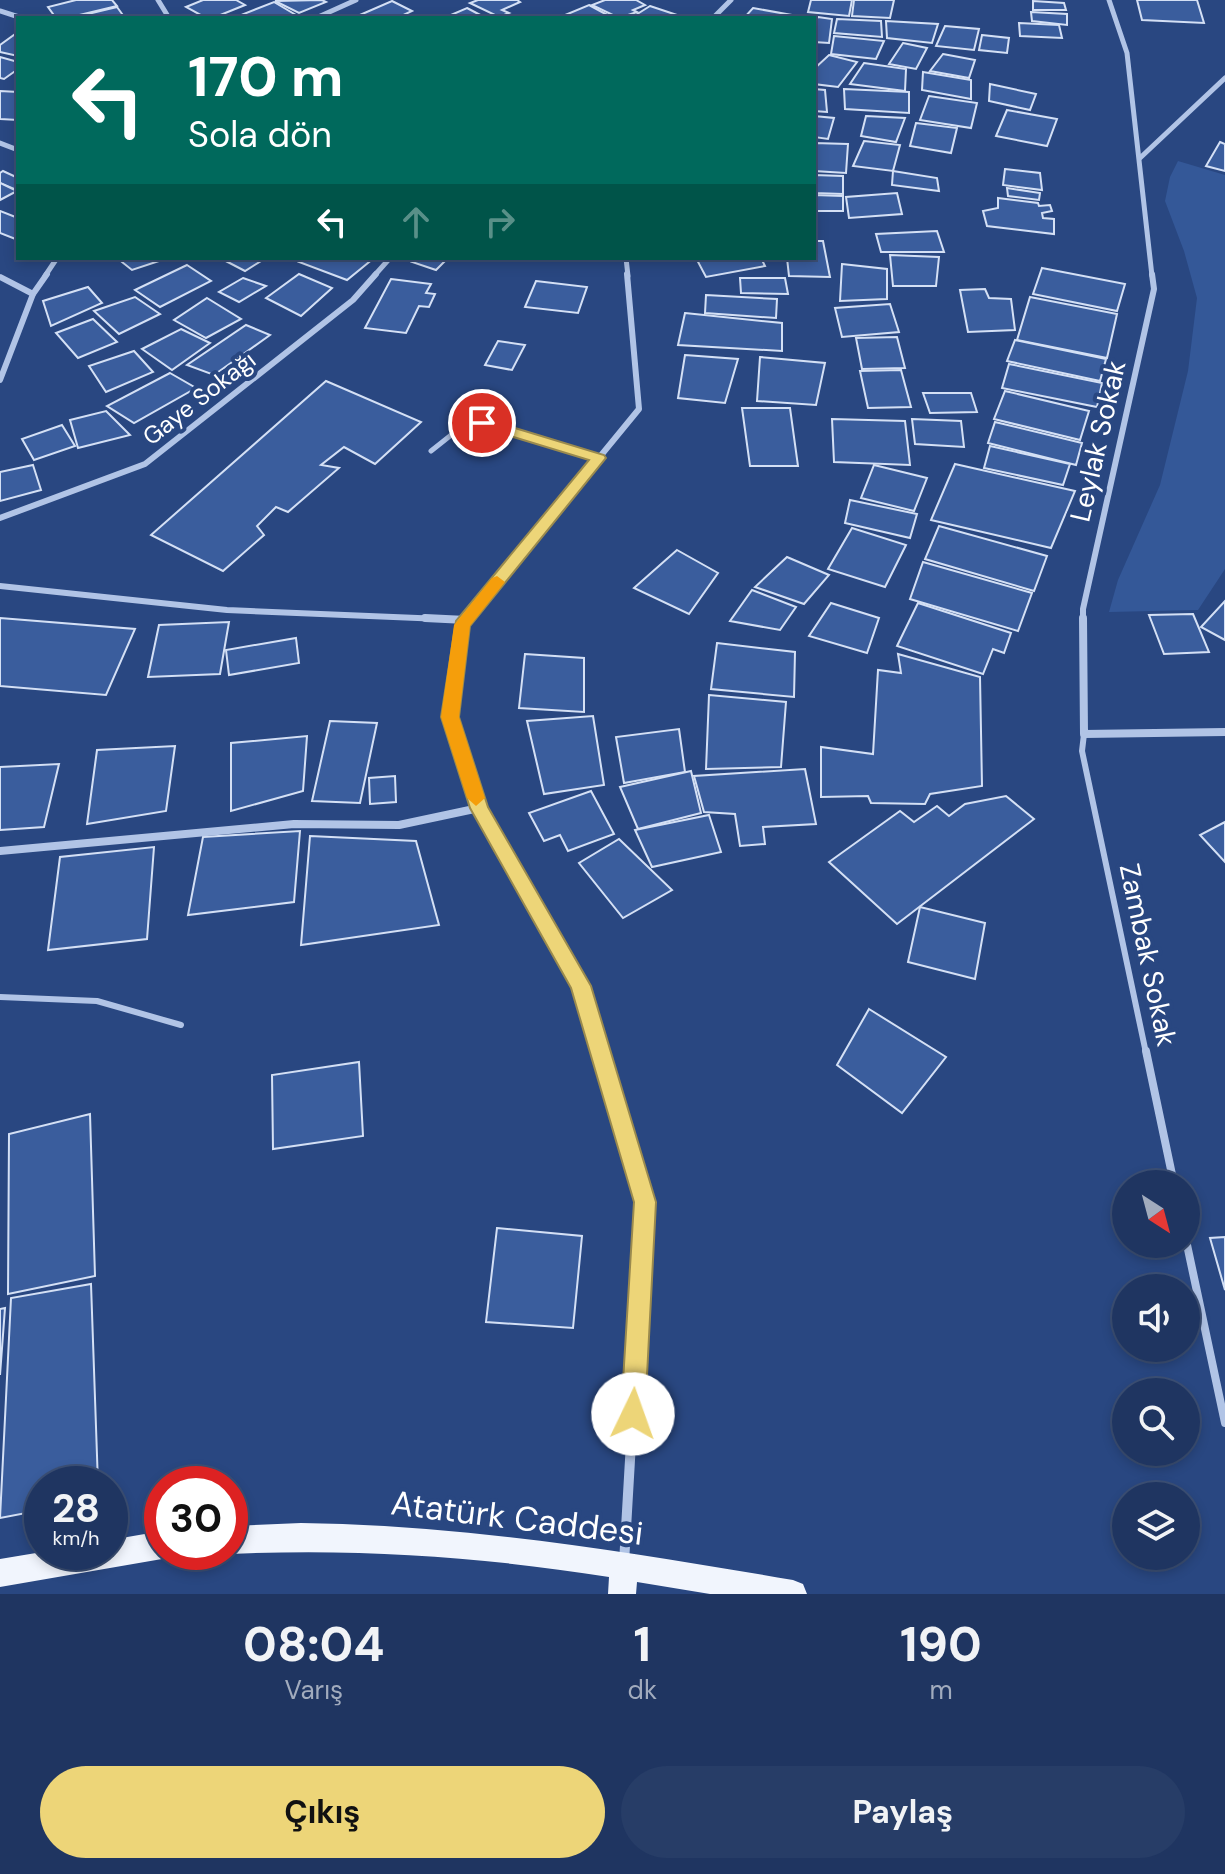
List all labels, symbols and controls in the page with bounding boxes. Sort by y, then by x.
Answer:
text: 170 m [188,40,343,113]
icon: left [56,48,160,152]
text: Sola dön [188,111,332,158]
icon: left [310,200,354,244]
icon: ahead [394,200,438,244]
icon: right [478,200,522,244]
street label: Gaye Sokağı [136,344,262,452]
street label: Leylak Sokak [1061,357,1135,525]
pin [448,389,516,457]
icon: arrive [460,401,504,445]
street label: Zambak Sokak [1111,860,1185,1050]
north arrow [1112,1170,1200,1258]
map controls [1112,1170,1200,1570]
button: sound [1112,1274,1200,1362]
position arrow [591,1372,675,1456]
button: search [1112,1378,1200,1466]
speed limit sign: 30 [144,1466,248,1570]
street label: Atatürk Caddesi [388,1480,646,1556]
text: 28 [52,1482,100,1534]
button: layers [1112,1482,1200,1570]
text: km/h [52,1525,100,1551]
text: 08:04 [243,1613,384,1676]
text: 1 [634,1613,651,1676]
text: 190 [900,1613,982,1676]
text: Varış [285,1673,343,1707]
text: dk [628,1673,657,1707]
text: m [929,1673,953,1707]
button: Çıkış [40,1766,605,1858]
button: Paylaş [621,1766,1185,1858]

